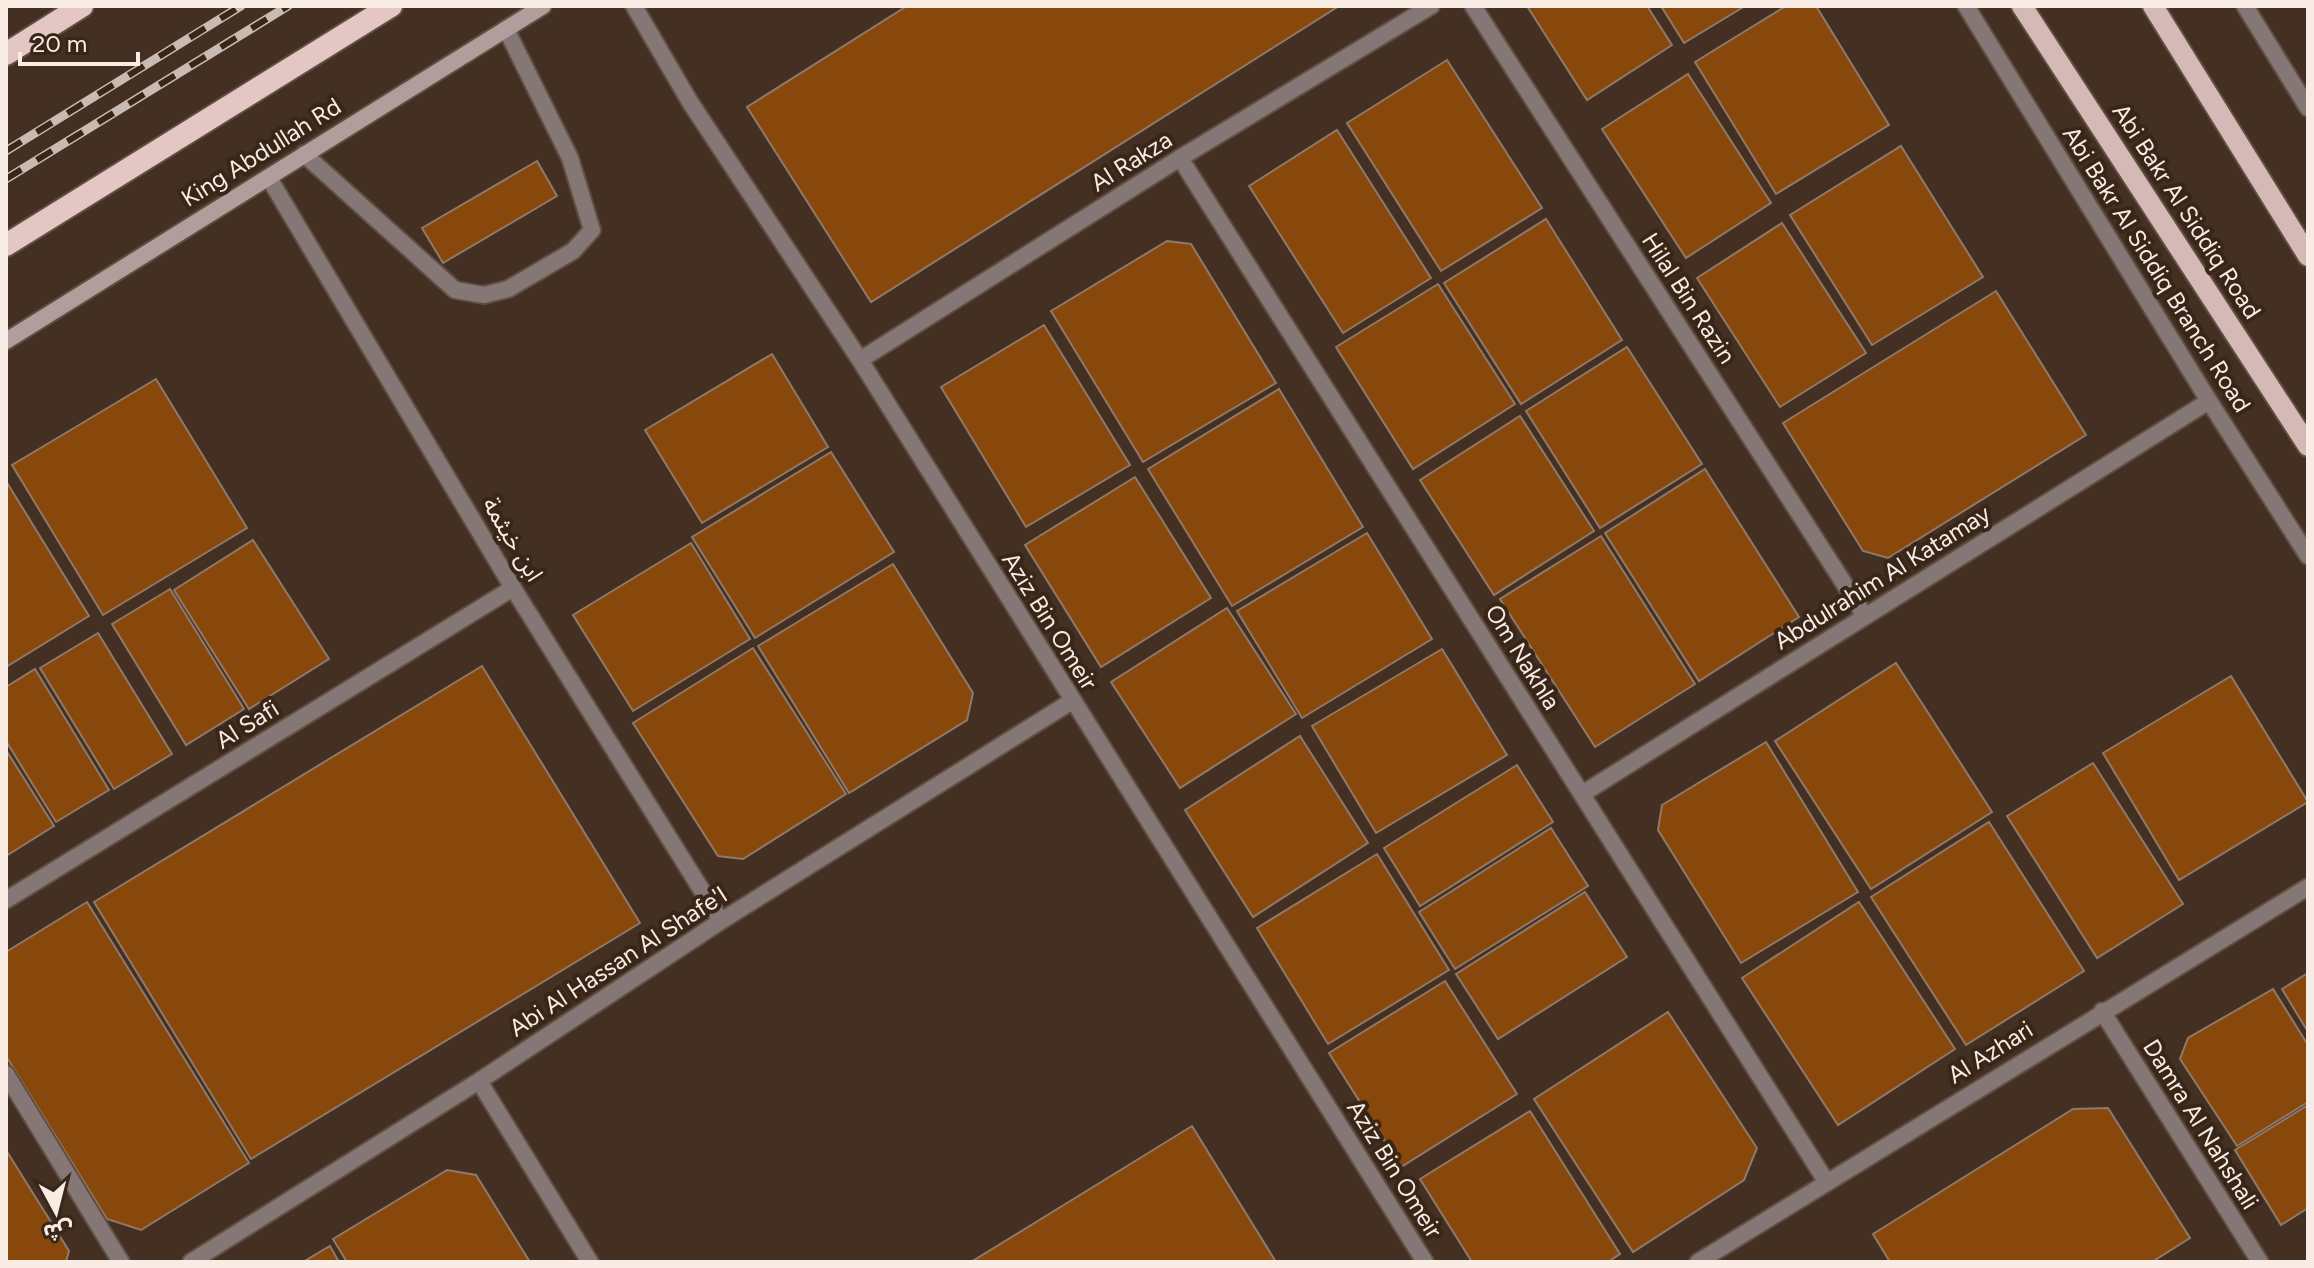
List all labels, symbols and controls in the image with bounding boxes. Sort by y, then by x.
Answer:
scale bar [20,16,138,66]
text: 20 m [32,29,87,58]
street label: King Abdullah Rd [176,91,346,213]
street label: Abi Bakr Al Siddiq Road [2107,98,2267,324]
street label: Abi Bakr Al Siddiq Branch Road [2057,121,2257,417]
street label: Al Rakza [1085,125,1177,197]
street label: Hilal Bin Razin [1636,227,1742,369]
street label: ابن خيثمة [477,492,549,586]
street label: Abdulrahim Al Katamay [1769,498,1996,655]
street label: Aziz Bin Omeir [996,547,1104,695]
street label: Om Nakhla [1479,599,1567,715]
street label: Al Safi [210,693,284,755]
street label: Abi Al Hassan Al Shafe'I [503,880,733,1042]
street label: Al Azhari [1942,1015,2038,1089]
street label: Damra Al Nahshali [2137,1034,2265,1214]
street label: Aziz Bin Omeir [1341,1095,1449,1243]
north arrow [16,1172,96,1252]
text: ش [42,1216,75,1247]

